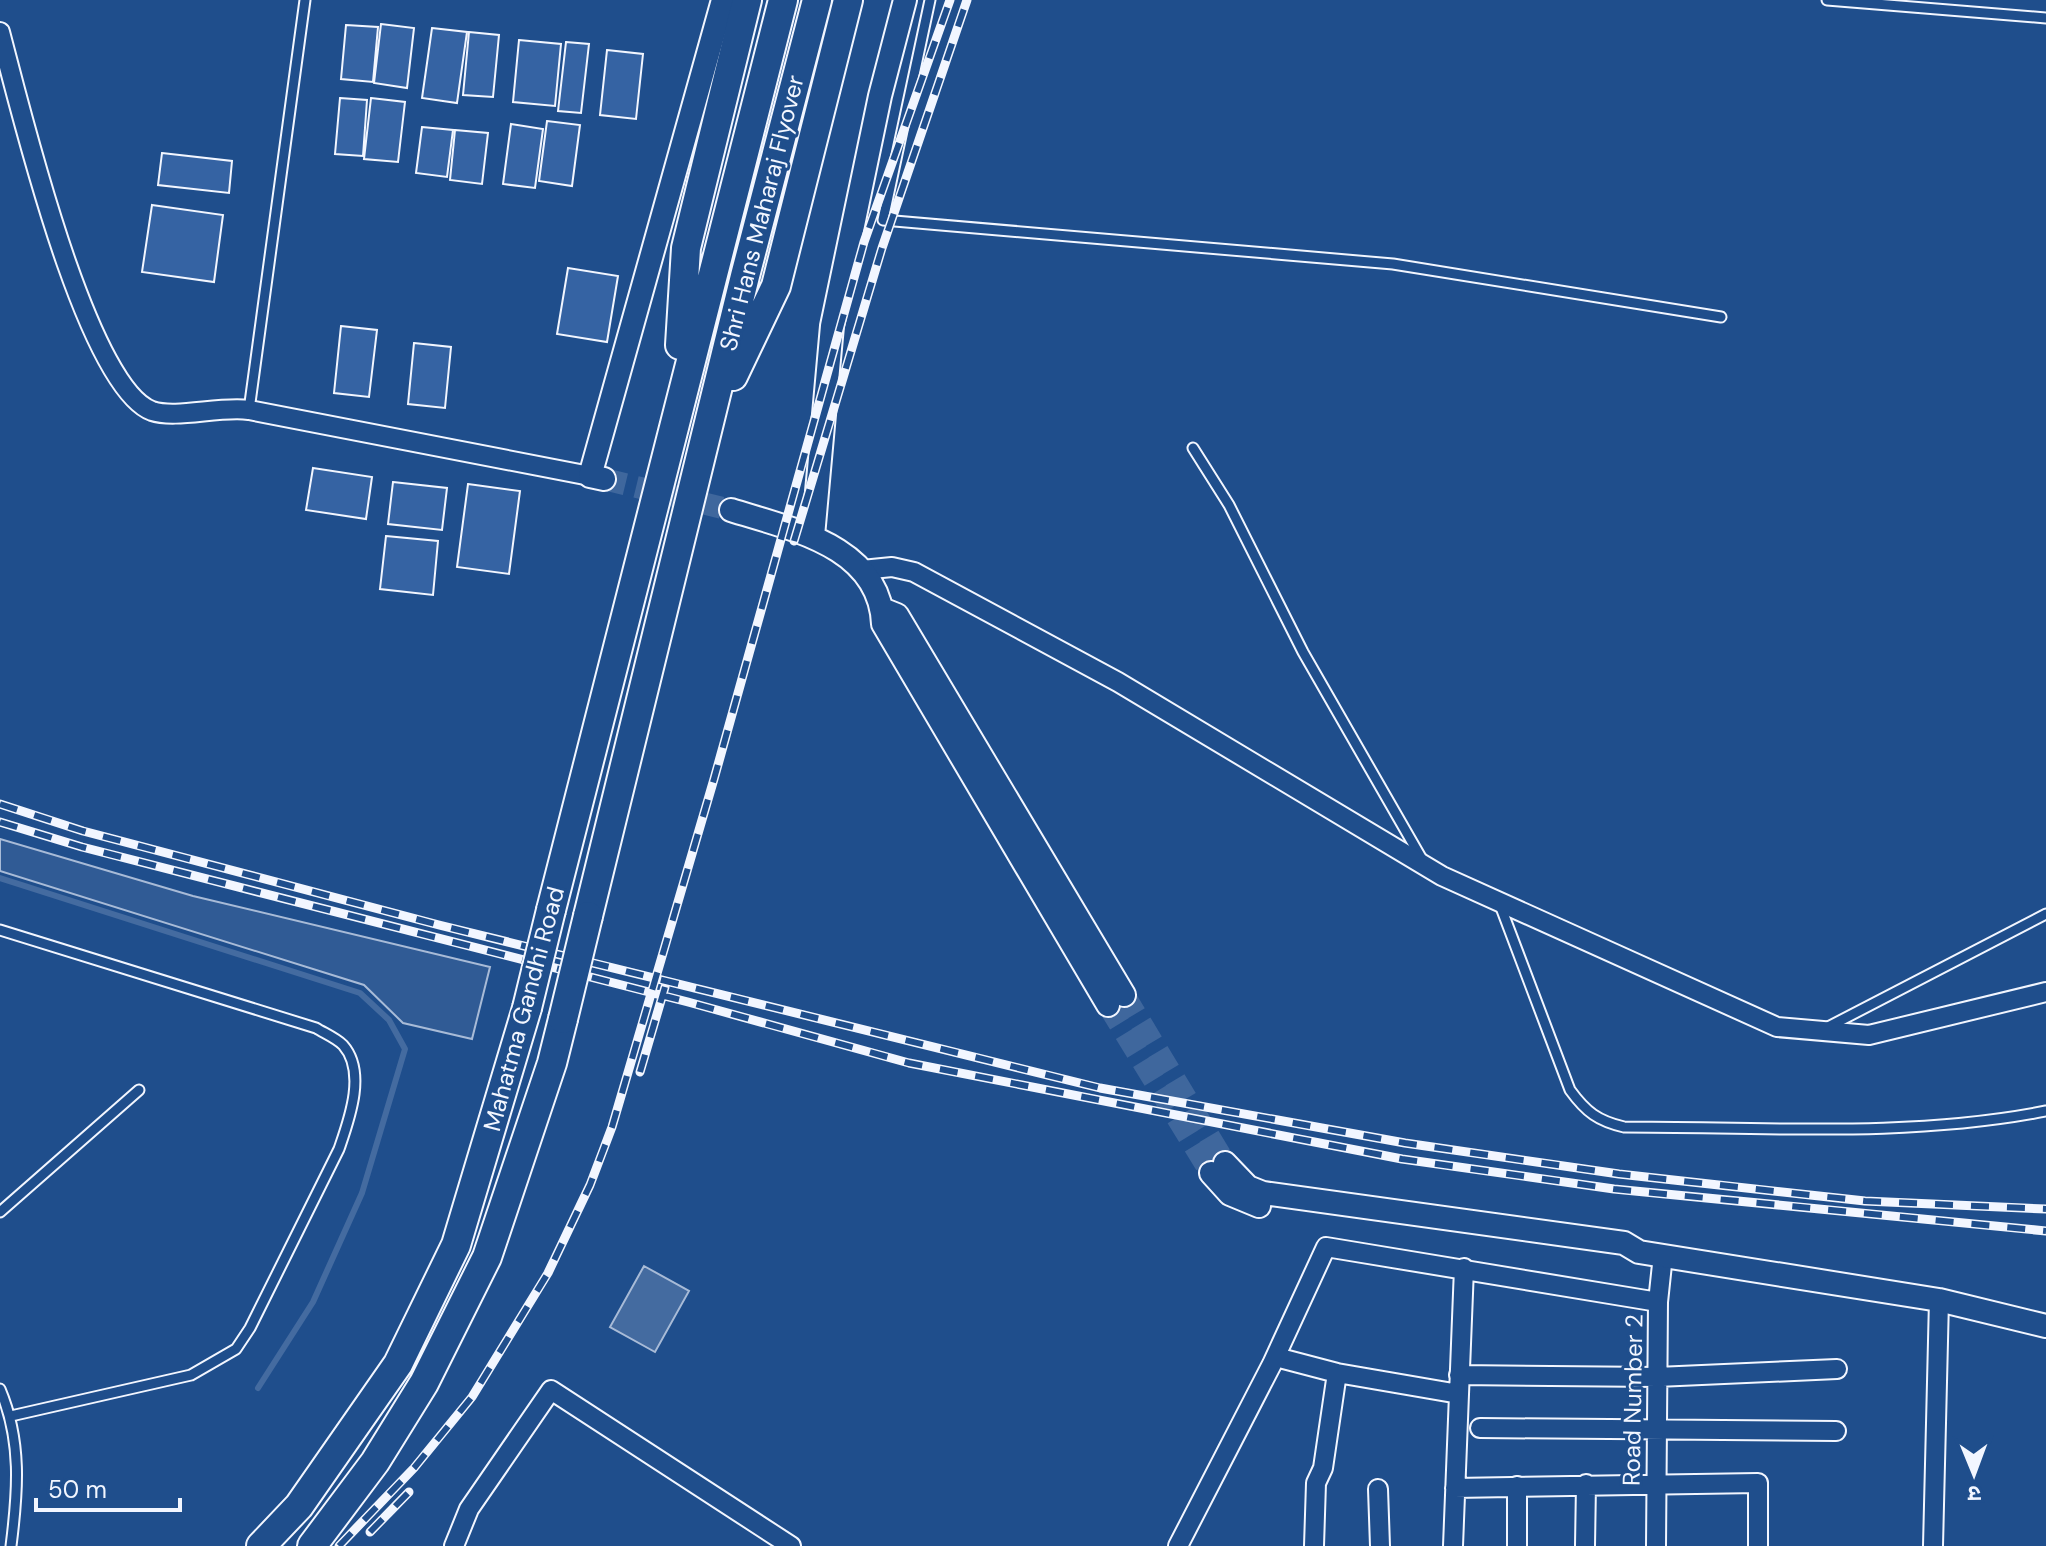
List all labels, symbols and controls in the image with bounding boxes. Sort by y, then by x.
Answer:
street label: Shri Hans Maharaj Flyover [712,72,811,354]
street label: Mahatma Gandhi Road [476,883,571,1135]
street label: Road Number 2 [1616,1314,1649,1486]
north arrow [1934,1434,2014,1514]
scale bar [36,1462,180,1512]
text: 50 m [48,1474,107,1505]
text: उ [1967,1479,1981,1508]

